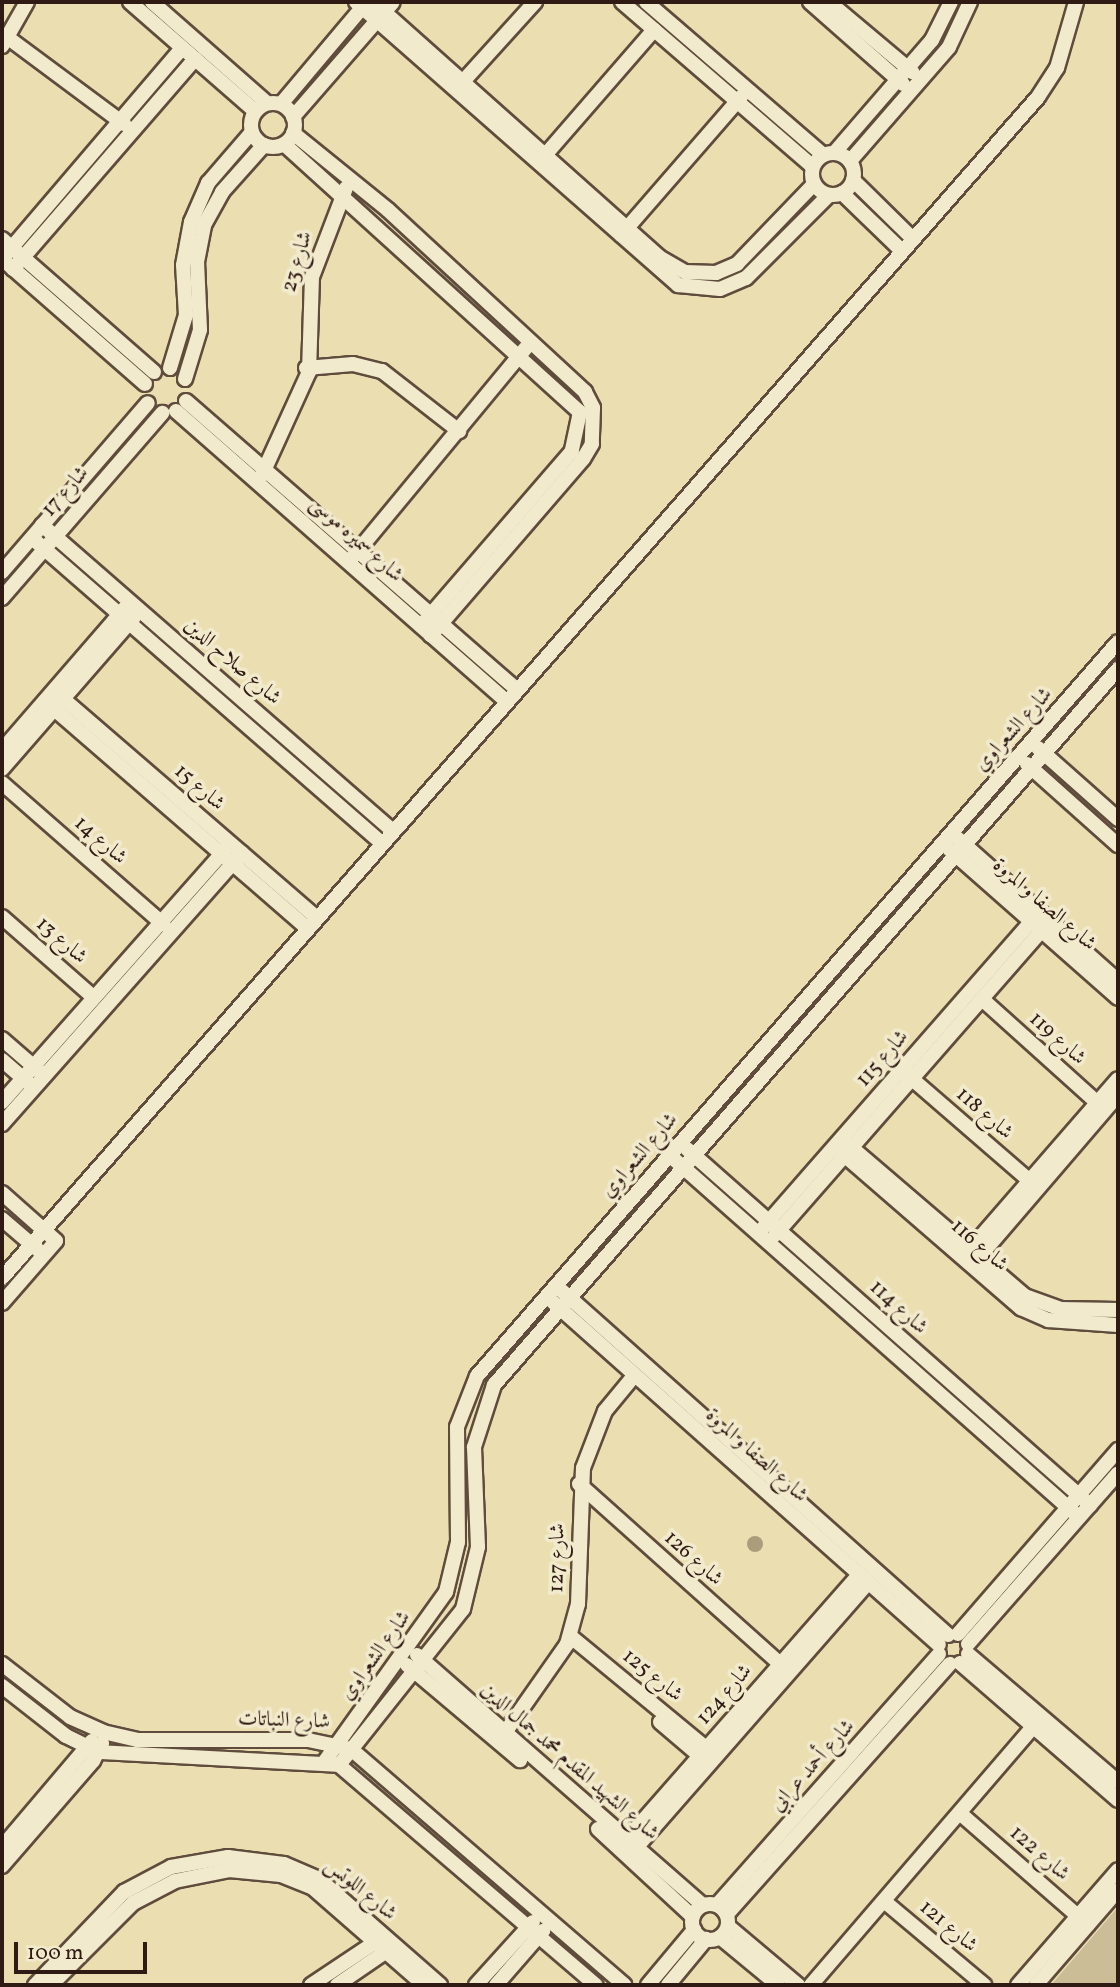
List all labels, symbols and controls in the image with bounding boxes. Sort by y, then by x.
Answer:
street label: شارع 23 [277,229,319,295]
street label: شارع 17 [37,461,95,523]
street label: شارع سميره موسى [304,492,408,588]
street label: شارع صلاح الدين [178,613,286,711]
street label: شارع الشعراوي [970,683,1058,777]
street label: شارع 15 [169,759,229,817]
street label: شارع 14 [69,811,131,871]
street label: شارع الصفا و المروة [987,853,1101,957]
street label: شارع 13 [30,912,92,970]
street label: شارع 119 [1023,1007,1091,1071]
street label: شارع 115 [851,1025,915,1093]
street label: شارع 118 [950,1082,1018,1146]
street label: شارع الشعراوي [596,1108,684,1204]
street label: شارع 116 [945,1214,1013,1278]
street label: شارع 114 [864,1275,932,1341]
street label: شارع الصفا و المروة [700,1403,812,1509]
street label: شارع 127 [545,1523,571,1593]
street label: شارع 126 [658,1526,728,1592]
street label: شارع الشعراوي [335,1606,417,1706]
street label: شارع 125 [617,1644,687,1708]
street label: شارع 124 [692,1660,758,1730]
street label: شارع الشهيد المقدم محمد جمال الدين [475,1678,663,1846]
street label: شارع النباتات [237,1707,331,1735]
street label: شارع أحمد عرابي [765,1715,861,1817]
street label: شارع 122 [1004,1821,1074,1887]
street label: شارع اللوتس [319,1853,401,1927]
street label: شارع 121 [914,1895,982,1959]
scale bar [18,1927,150,1971]
text: 100 m [27,1939,84,1968]

